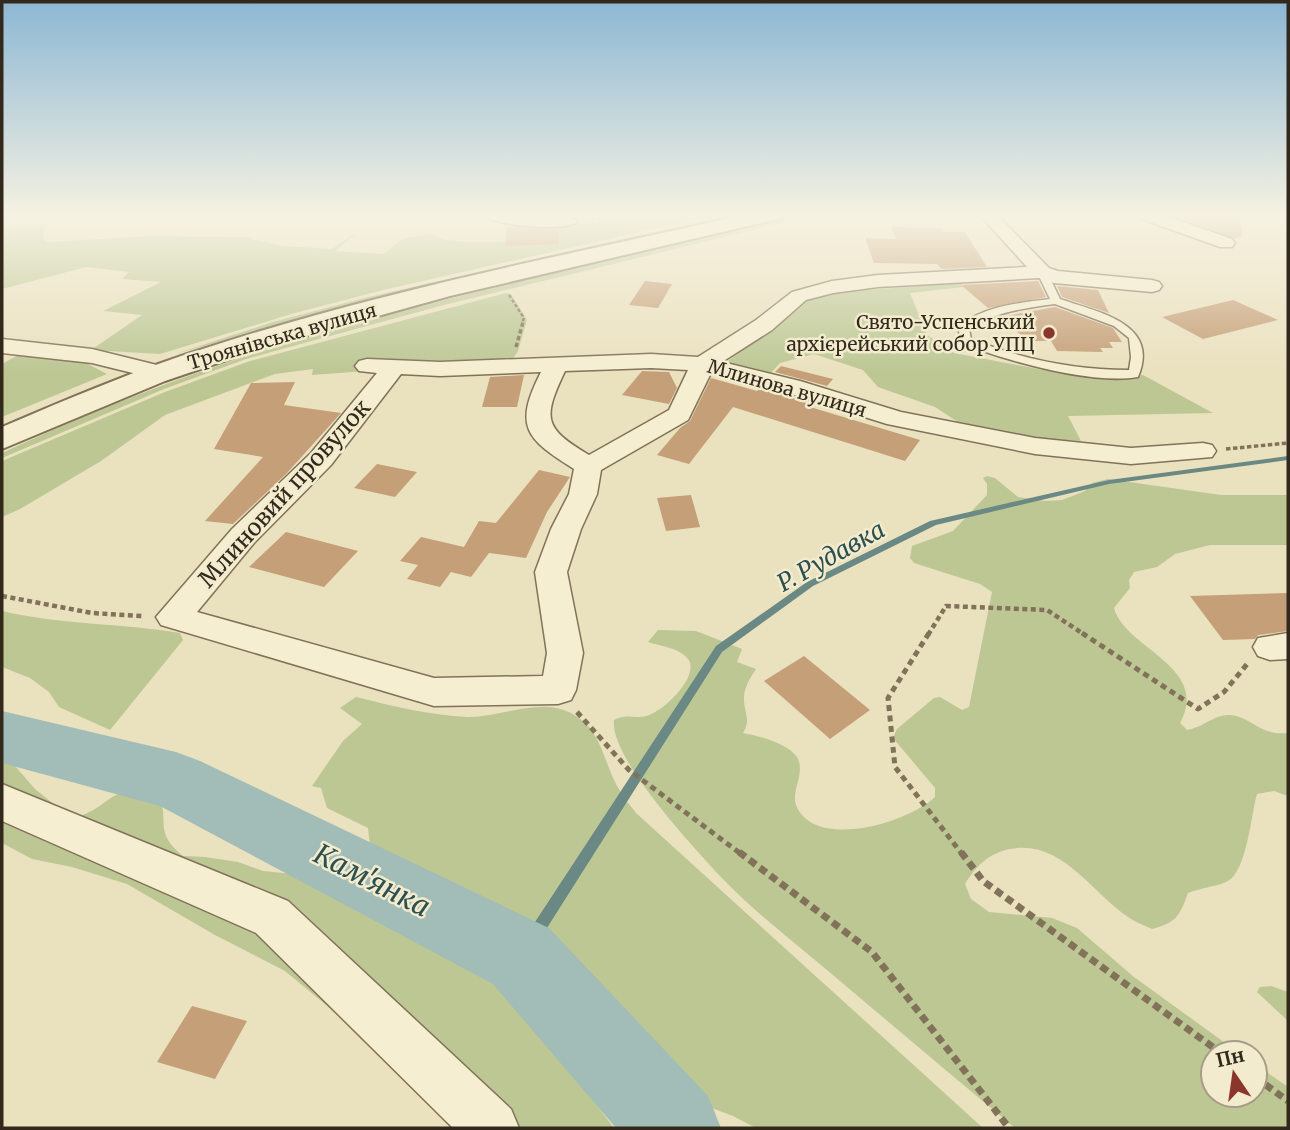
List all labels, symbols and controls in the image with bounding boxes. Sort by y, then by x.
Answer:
street label: Троянівська вулиця [185,298,379,374]
place label: Свято-Успенський архієрейський собор УПЦ [786,310,1035,356]
marker: Свято-Успенський архієрейський собор УПЦ [1041,325,1057,341]
street label: Млинова вулиця [705,354,869,422]
street label: Млиновий провулок [192,393,376,593]
water label: Р. Рудавка [772,514,890,598]
water label: Кам'янка [308,835,436,925]
north arrow [1199,1039,1269,1109]
text: Пн [1214,1043,1247,1072]

